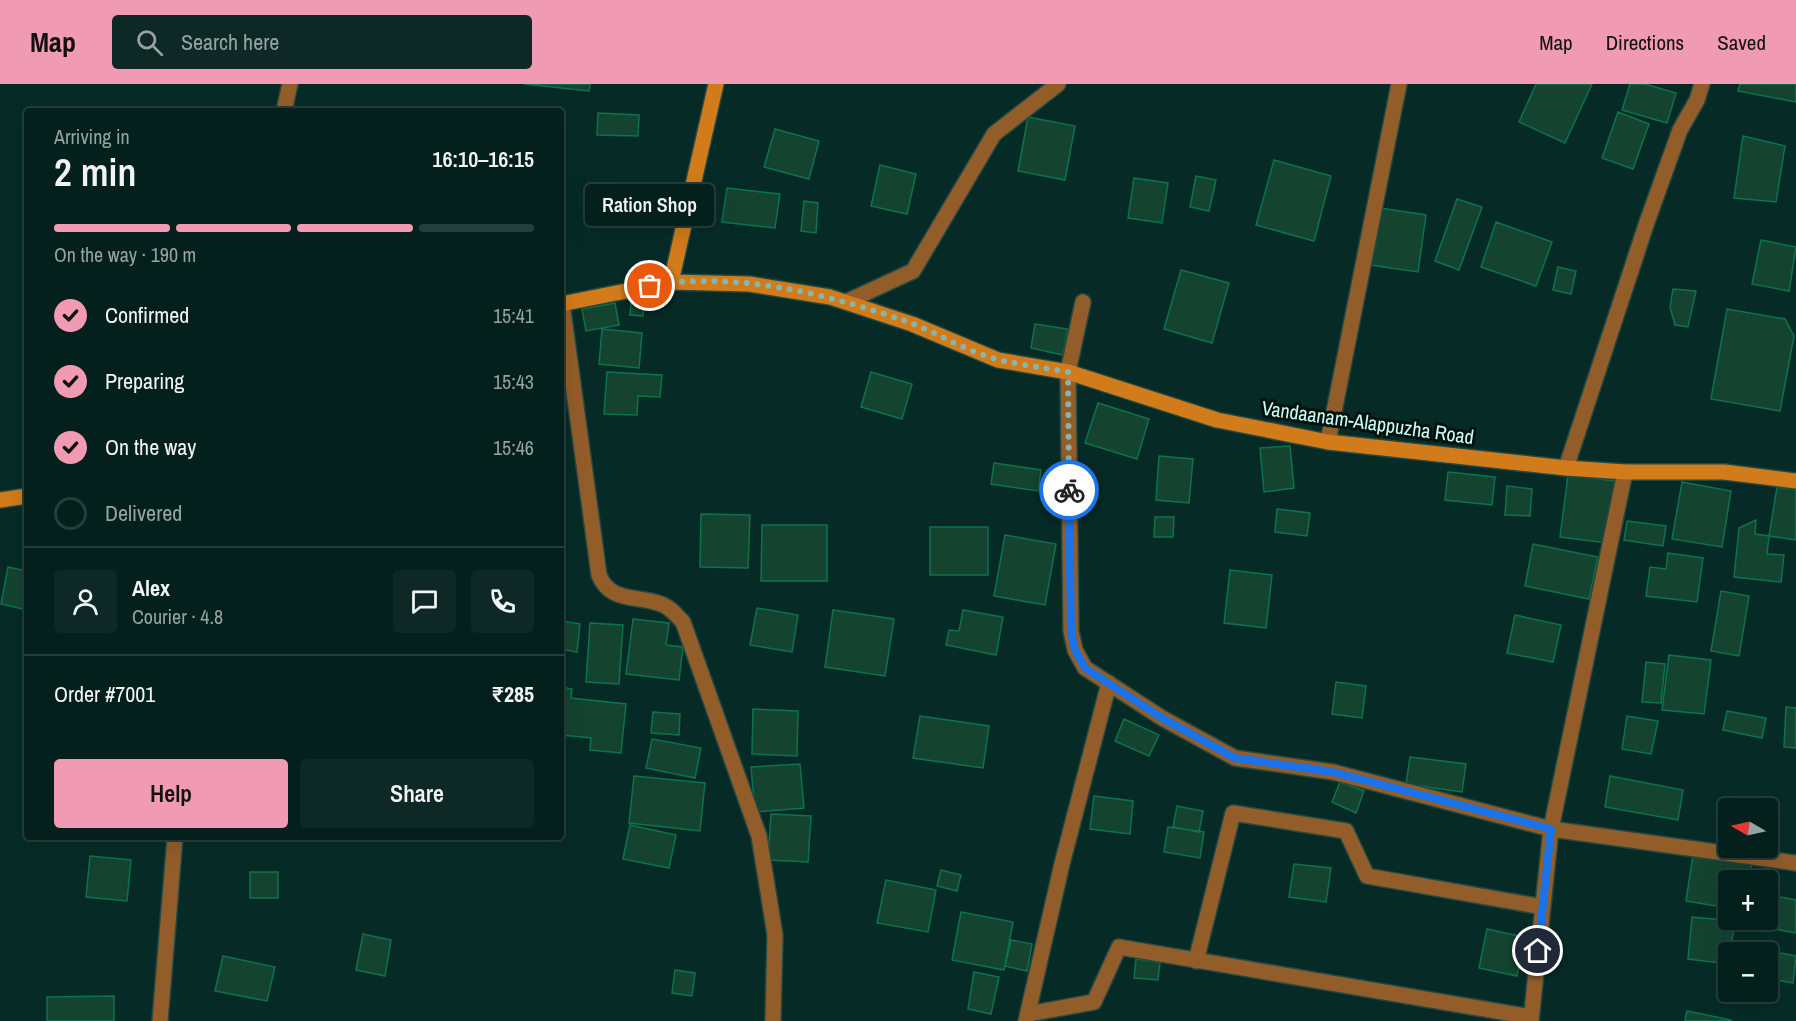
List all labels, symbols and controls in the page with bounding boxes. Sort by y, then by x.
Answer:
search box [112,15,532,69]
text: Map [30,23,76,61]
icon: search [133,26,166,59]
text: Search here [181,27,279,57]
text: Map [1539,28,1573,57]
text: Directions [1606,28,1684,57]
text: Saved [1717,28,1766,57]
text: Arriving in [54,123,130,150]
text: 16:10–16:15 [432,144,534,174]
text: 2 min [54,146,136,198]
callout: Ration Shop [586,184,714,226]
text: Ration Shop [602,191,697,218]
text: On the way · 190 m [54,241,196,268]
pin [624,260,675,311]
icon: bag [633,269,666,302]
icon: check [54,299,87,332]
text: Confirmed [105,300,189,330]
text: 15:41 [493,302,534,329]
icon: check [54,365,87,398]
text: Preparing [105,366,184,396]
text: 15:43 [493,368,534,395]
street label: Vandaanam-Alappuzha Road [1260,394,1476,450]
icon: check [54,431,87,464]
text: On the way [105,432,196,462]
text: 15:46 [493,434,534,461]
courier [1039,460,1099,520]
icon: bike [1053,474,1086,507]
text: Delivered [105,498,182,528]
button: person [54,570,117,633]
button: chat [393,570,456,633]
button: phone [471,570,534,633]
text: Alex [132,573,170,603]
text: Courier · 4.8 [132,603,223,630]
text: Order #7001 [54,679,155,709]
text: ₹285 [491,679,534,709]
button: Help [54,759,288,828]
button: Share [300,759,534,828]
north arrow [1718,798,1778,858]
map controls [1718,798,1778,1002]
button: + [1718,870,1778,930]
pin [1512,925,1563,976]
icon: home [1521,934,1554,967]
button: − [1718,942,1778,1002]

